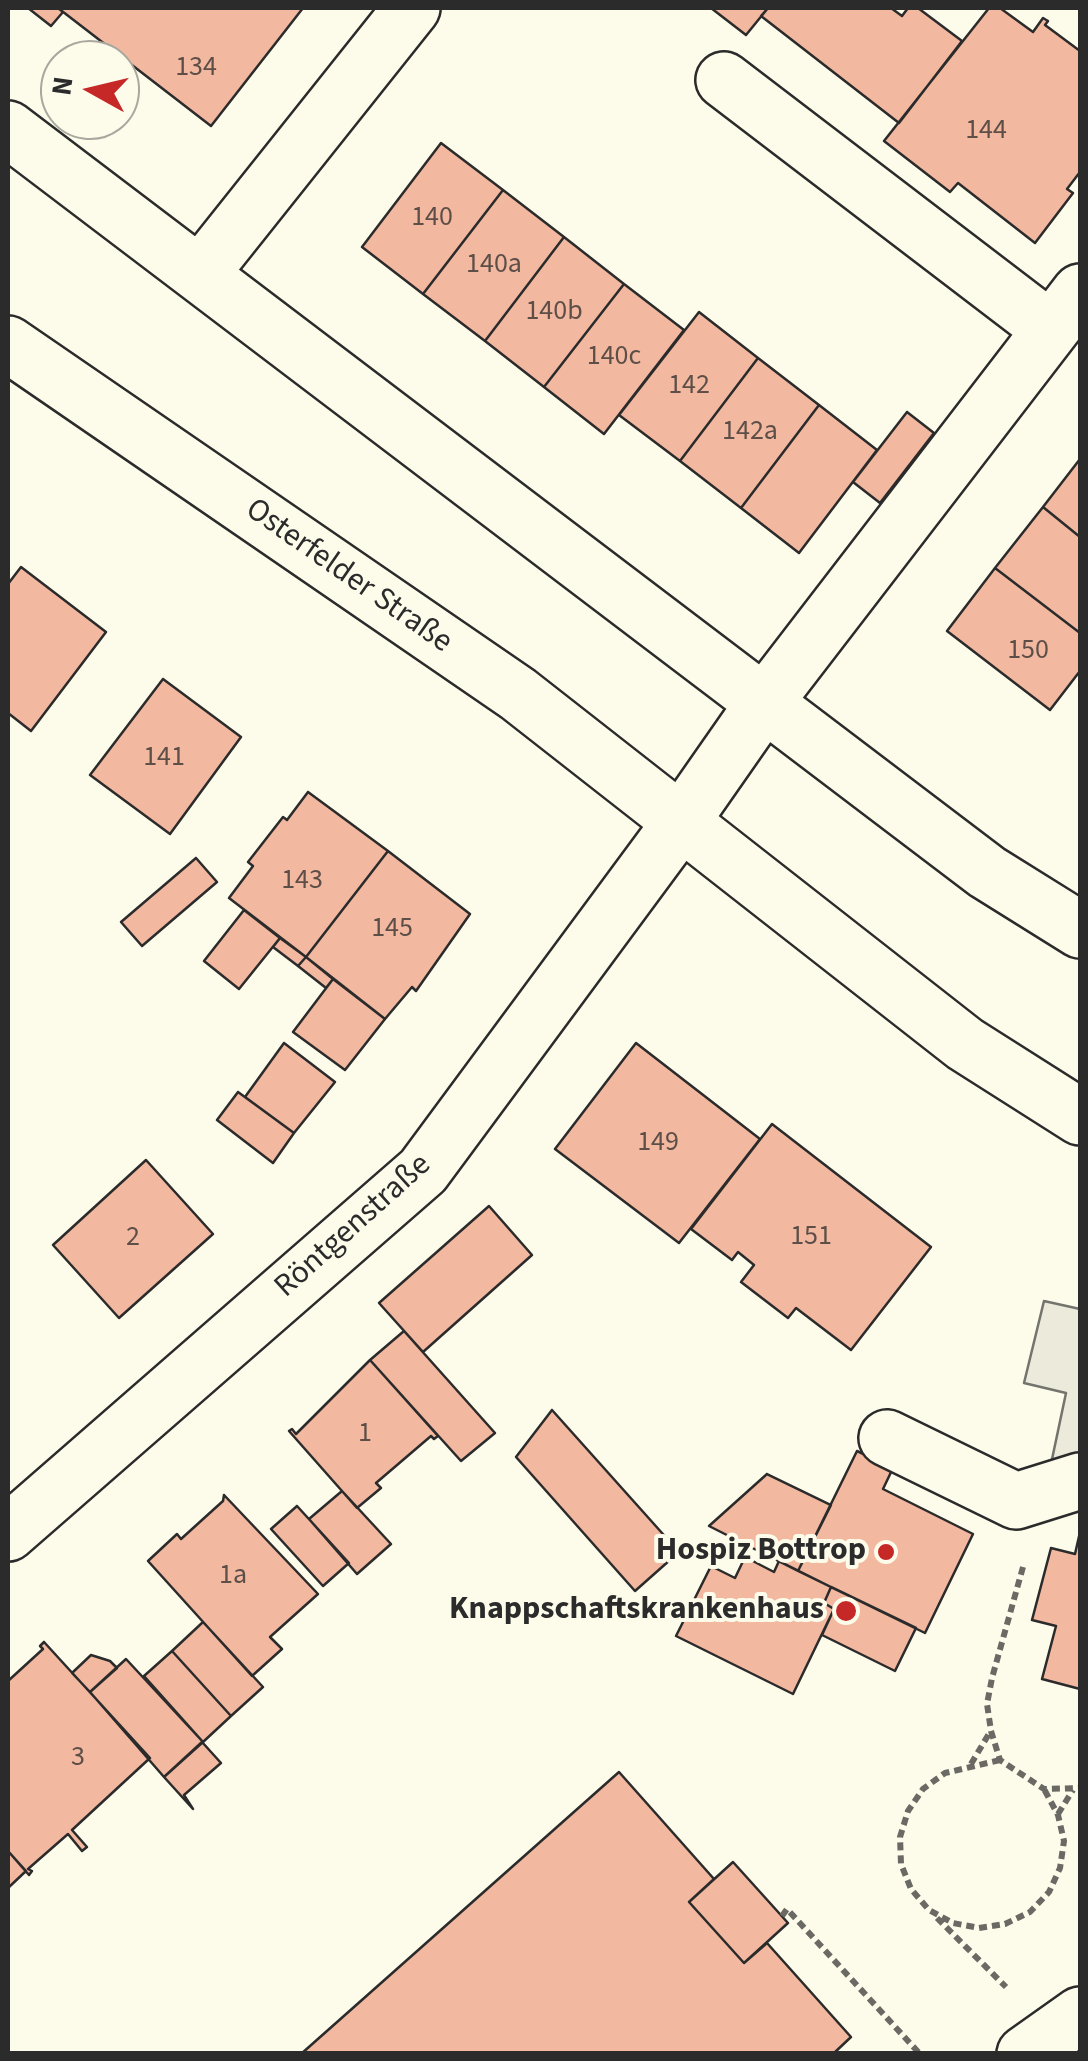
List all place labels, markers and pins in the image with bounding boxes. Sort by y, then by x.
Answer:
place label: Hospiz Bottrop [656,1533,866,1571]
marker: Hospiz Bottrop [875,1541,897,1563]
place label: Knappschaftskrankenhaus [449,1592,824,1630]
marker: Knappschaftskrankenhaus [833,1598,859,1624]

